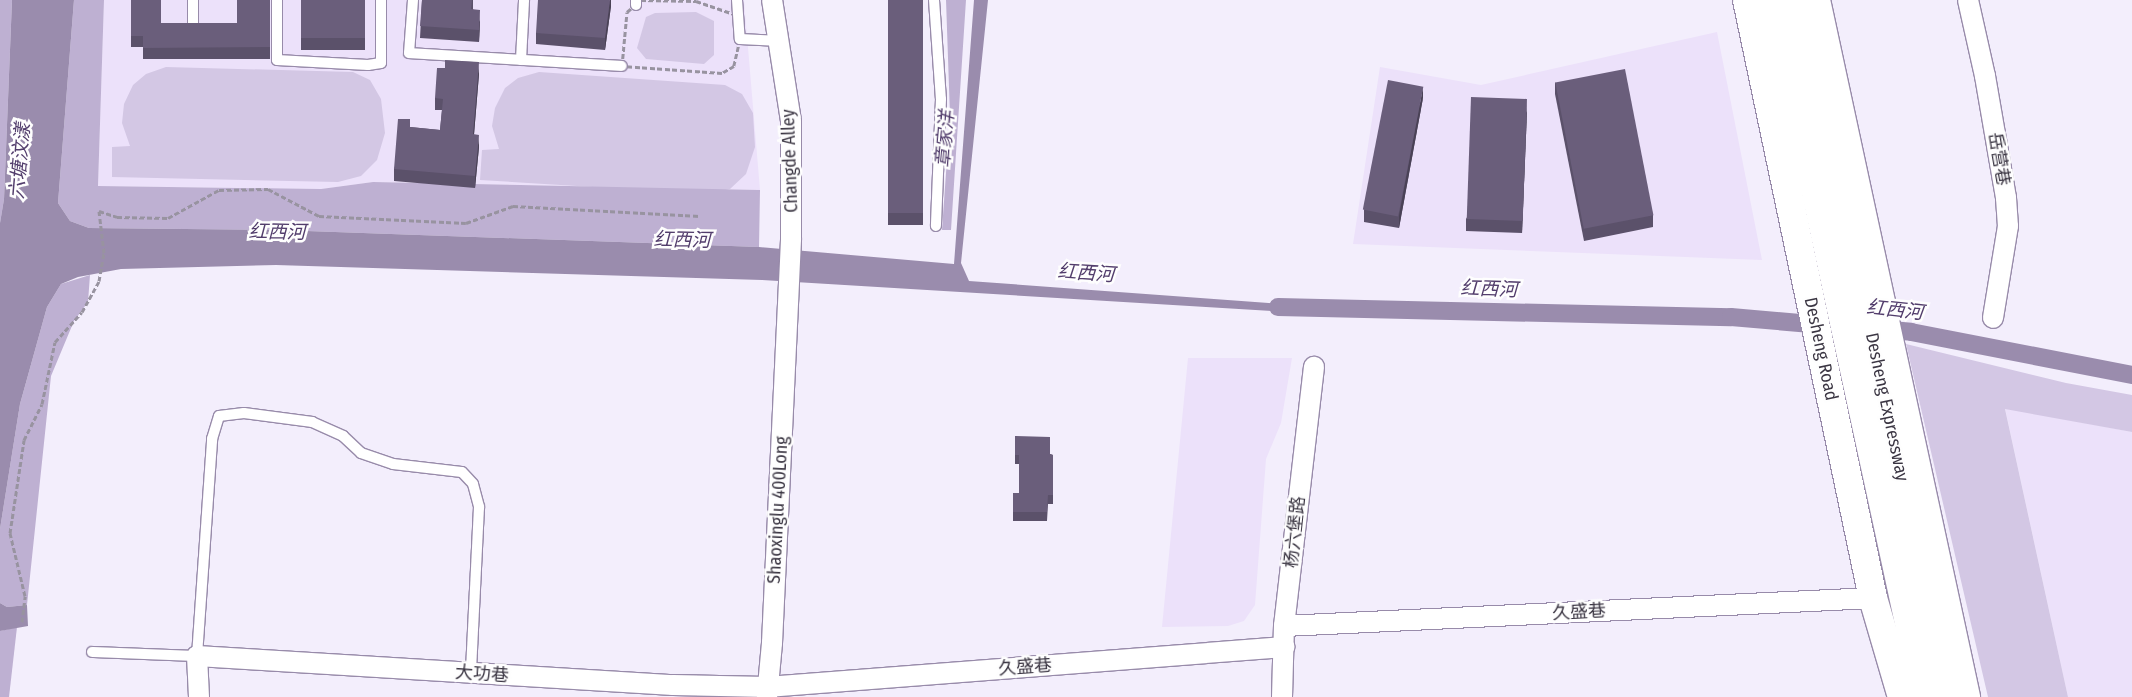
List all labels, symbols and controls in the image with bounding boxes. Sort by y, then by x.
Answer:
street label: Changde Alley [777,109,803,213]
water label: 章家洋 [931,110,959,168]
water label: 六塘汶漾 [5,122,35,200]
street label: 岳营巷 [1984,131,2014,187]
water label: 红西河 [248,220,306,244]
water label: 红西河 [653,228,711,252]
water label: 红西河 [1057,260,1115,286]
water label: 红西河 [1460,277,1518,301]
street label: Desheng Road [1800,295,1842,403]
water label: 红西河 [1865,296,1925,324]
street label: Desheng Expressway [1861,331,1913,483]
street label: Shaoxinglu 400Long [763,436,793,584]
street label: 杨六堡路 [1280,495,1310,569]
street label: 久盛巷 [1551,600,1607,624]
street label: 久盛巷 [997,654,1053,680]
street label: 大功巷 [454,661,510,687]

